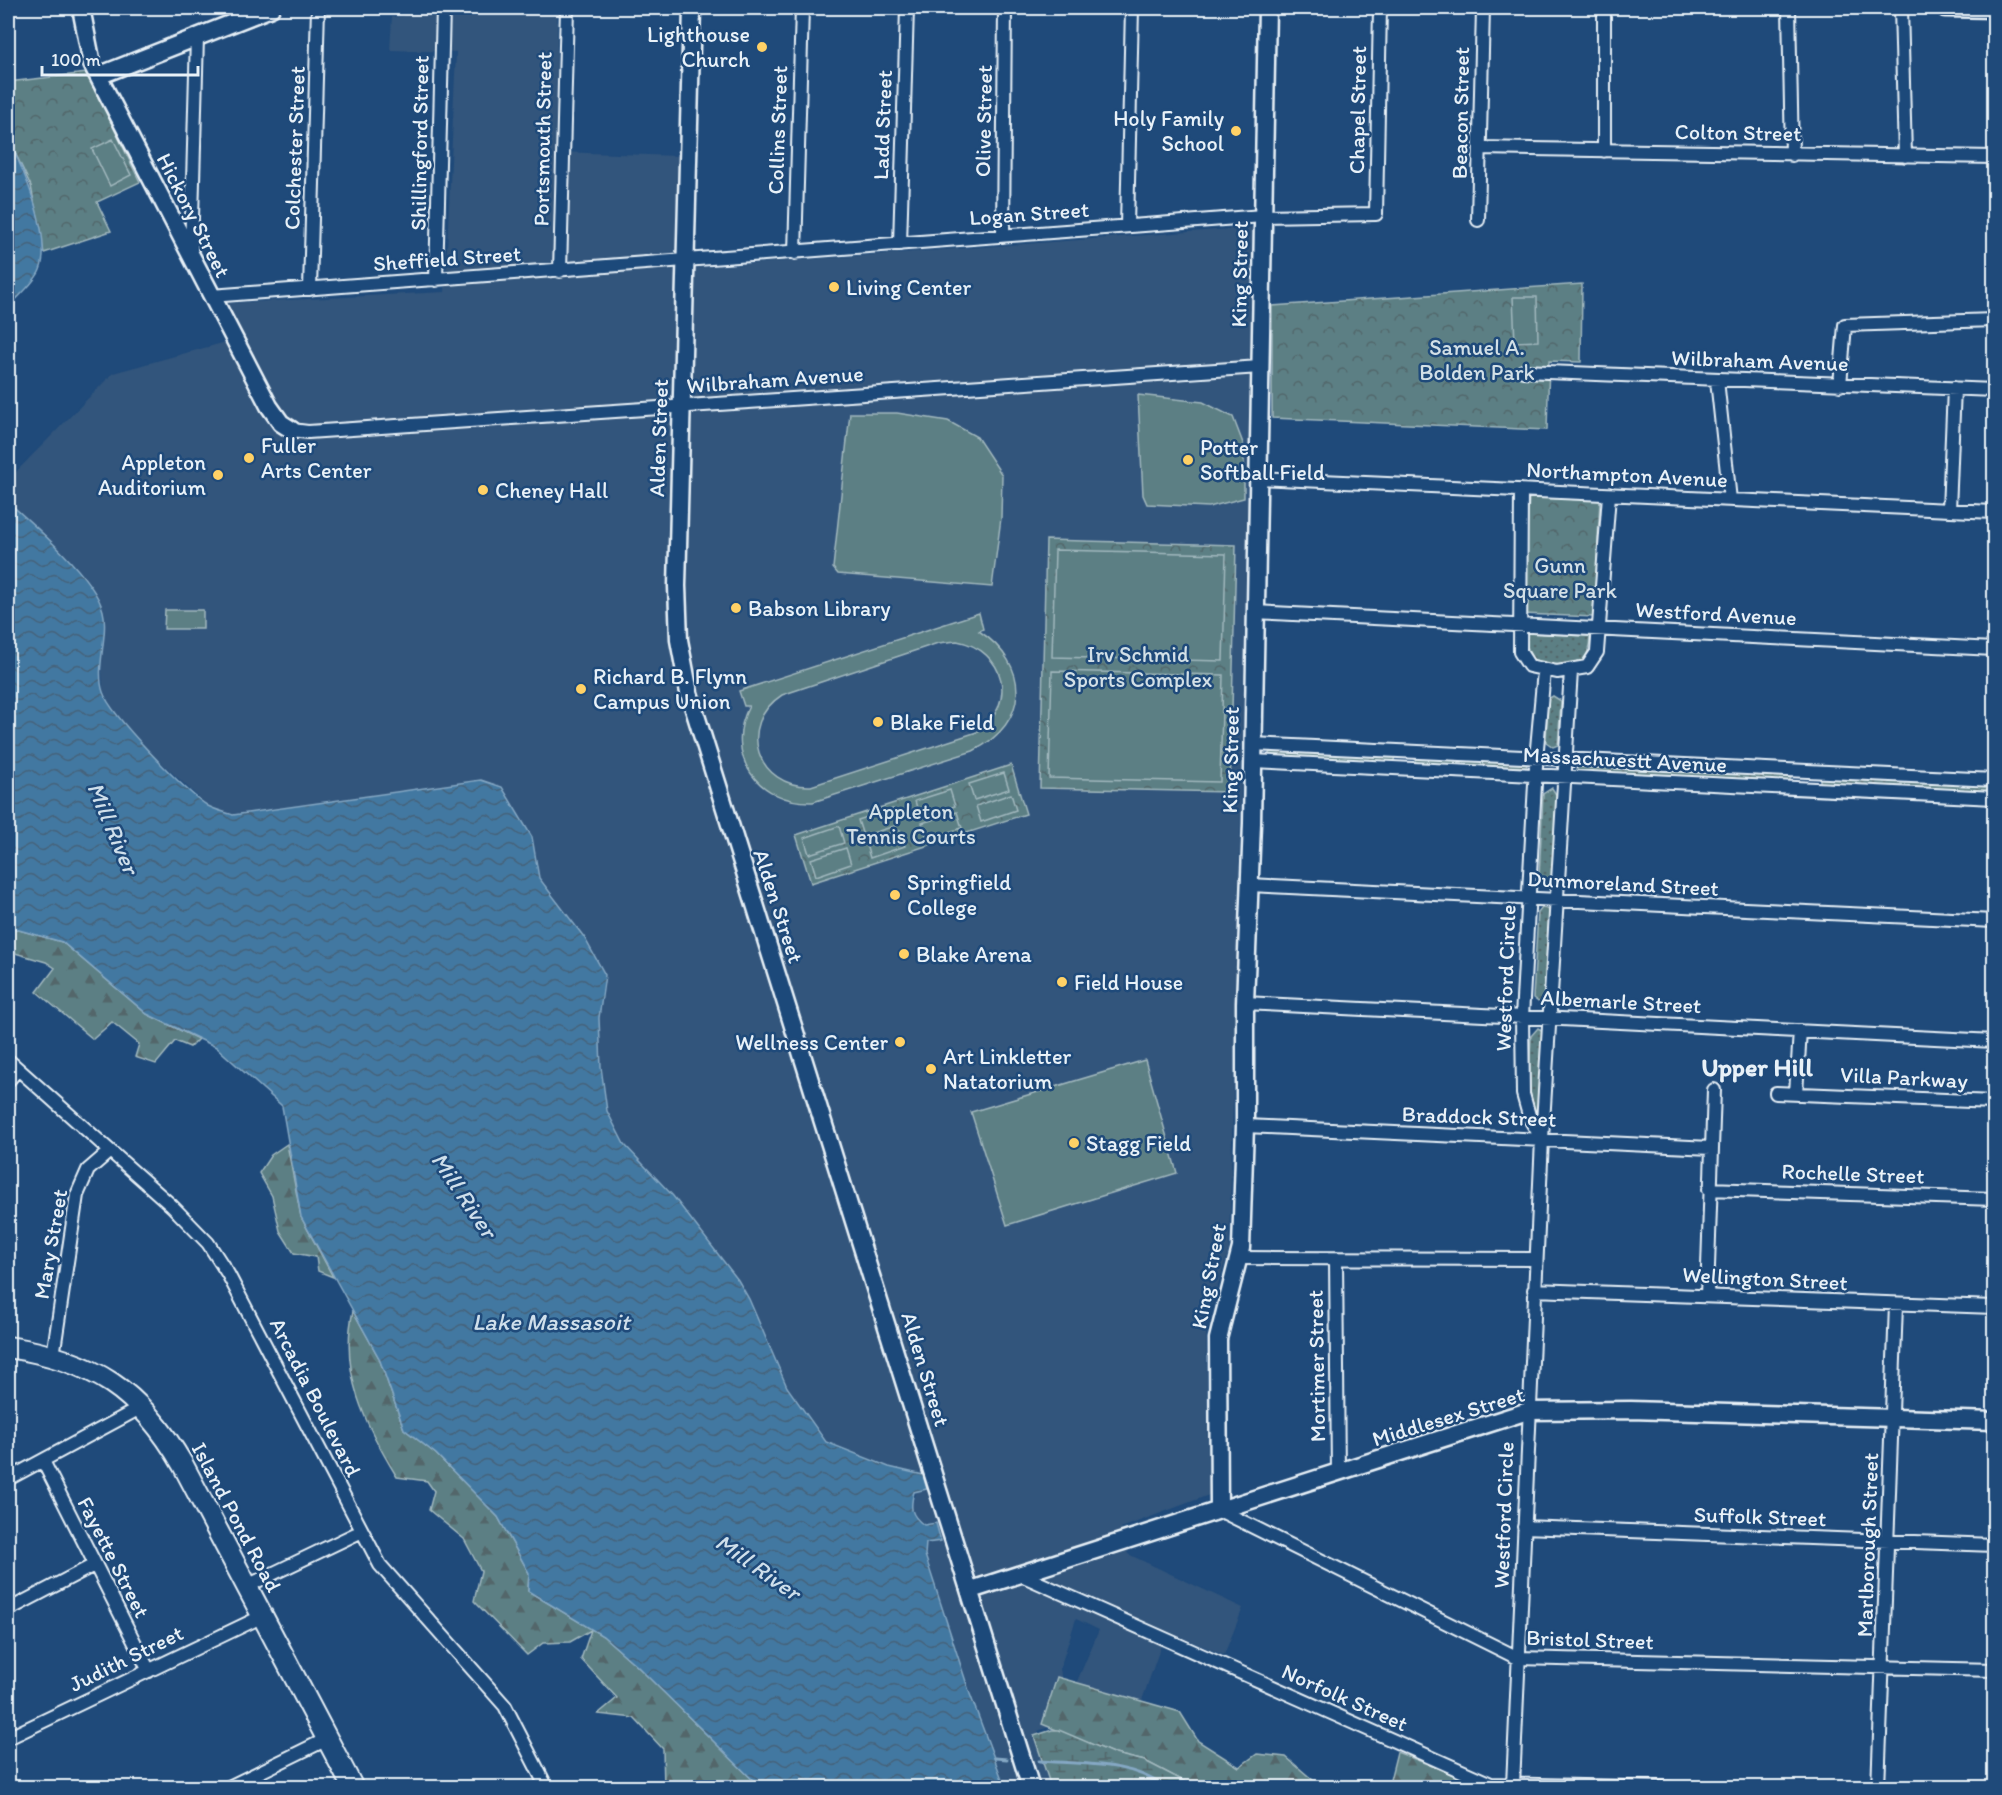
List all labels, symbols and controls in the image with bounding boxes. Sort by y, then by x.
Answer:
place label: Lighthouse Church [647,21,750,73]
scale bar [42,39,198,77]
marker: Lighthouse Church [755,40,769,54]
street label: Chapel Street [1343,46,1372,174]
street label: Beacon Street [1446,47,1475,179]
text: 100 m [51,49,101,71]
street label: Portsmouth Street [527,51,558,227]
street label: Shillingford Street [404,55,435,231]
street label: Colchester Street [278,65,311,231]
street label: Collins Street [762,65,793,195]
street label: Olive Street [969,65,998,177]
street label: Ladd Street [867,70,898,180]
place label: Holy Family School [1113,105,1225,157]
street label: Colton Street [1674,118,1802,147]
marker: Holy Family School [1229,124,1243,138]
street label: Hickory Street [151,148,236,282]
street label: Logan Street [968,196,1090,231]
street label: King Street [1225,220,1254,328]
street label: Sheffield Street [372,240,522,277]
place label: Living Center [846,274,971,301]
marker: Living Center [827,280,841,294]
park label: Samuel A. Bolden Park [1419,334,1535,386]
street label: Wilbraham Avenue [1671,344,1849,377]
street label: Wilbraham Avenue [686,360,864,399]
street label: Alden Street [643,378,674,498]
place label: Fuller Arts Center [261,432,372,484]
place label: Potter Softball Field [1200,434,1325,486]
place label: Appleton Auditorium [98,449,206,501]
marker: Fuller Arts Center [242,451,256,465]
marker: Potter Softball Field [1181,453,1195,467]
street label: Northampton Avenue [1526,456,1728,493]
marker: Appleton Auditorium [211,468,225,482]
place label: Cheney Hall [495,477,608,504]
marker: Cheney Hall [476,483,490,497]
park label: Gunn Square Park [1503,552,1618,604]
place label: Babson Library [748,595,891,622]
street label: Westford Avenue [1635,596,1797,631]
marker: Babson Library [729,601,743,615]
park label: Irv Schmid Sports Complex [1064,641,1212,693]
place label: Richard B. Flynn Campus Union [593,663,747,715]
marker: Richard B. Flynn Campus Union [574,682,588,696]
street label: King Street [1216,706,1245,814]
place label: Blake Field [890,709,994,736]
marker: Blake Field [871,715,885,729]
street label: Massachuestt Avenue [1522,741,1728,778]
water label: Mill River [81,777,147,880]
park label: Appleton Tennis Courts [846,798,976,850]
street label: Alden Street [747,846,810,967]
street label: Dunmoreland Street [1526,865,1719,902]
place label: Springfield College [907,869,1011,921]
marker: Springfield College [888,888,902,902]
street label: Westford Circle [1489,904,1522,1052]
place label: Blake Arena [916,941,1032,968]
marker: Blake Arena [897,947,911,961]
place label: Field House [1074,969,1183,996]
marker: Field House [1055,975,1069,989]
street label: Albemarle Street [1540,984,1702,1019]
place label: Wellness Center [735,1029,889,1056]
marker: Wellness Center [893,1035,907,1049]
place label: Art Linkletter Natatorium [943,1043,1072,1095]
district label: Upper Hill [1701,1051,1814,1083]
street label: Villa Parkway [1839,1061,1969,1094]
marker: Art Linkletter Natatorium [924,1062,938,1076]
street label: Braddock Street [1401,1100,1557,1133]
place label: Stagg Field [1086,1130,1191,1157]
marker: Stagg Field [1067,1136,1081,1150]
water label: Mill River [425,1146,505,1245]
street label: Rochelle Street [1781,1158,1925,1189]
street label: Mary Street [28,1187,73,1301]
street label: King Street [1185,1221,1232,1331]
street label: Wellington Street [1682,1261,1848,1296]
street label: Mortimer Street [1302,1290,1331,1442]
water label: Lake Massasoit [472,1307,632,1336]
street label: Alden Street [895,1309,956,1430]
street label: Arcadia Boulevard [264,1313,367,1481]
street label: Middlesex Street [1369,1381,1528,1452]
street label: Island Pond Road [186,1438,287,1597]
street label: Westford Circle [1487,1441,1520,1589]
street label: Marlborough Street [1851,1452,1884,1638]
street label: Fayette Street [71,1492,156,1622]
street label: Suffolk Street [1693,1501,1827,1532]
water label: Mill River [710,1527,808,1608]
street label: Judith Street [65,1619,188,1698]
street label: Bristol Street [1526,1624,1654,1655]
street label: Norfolk Street [1277,1658,1412,1737]

